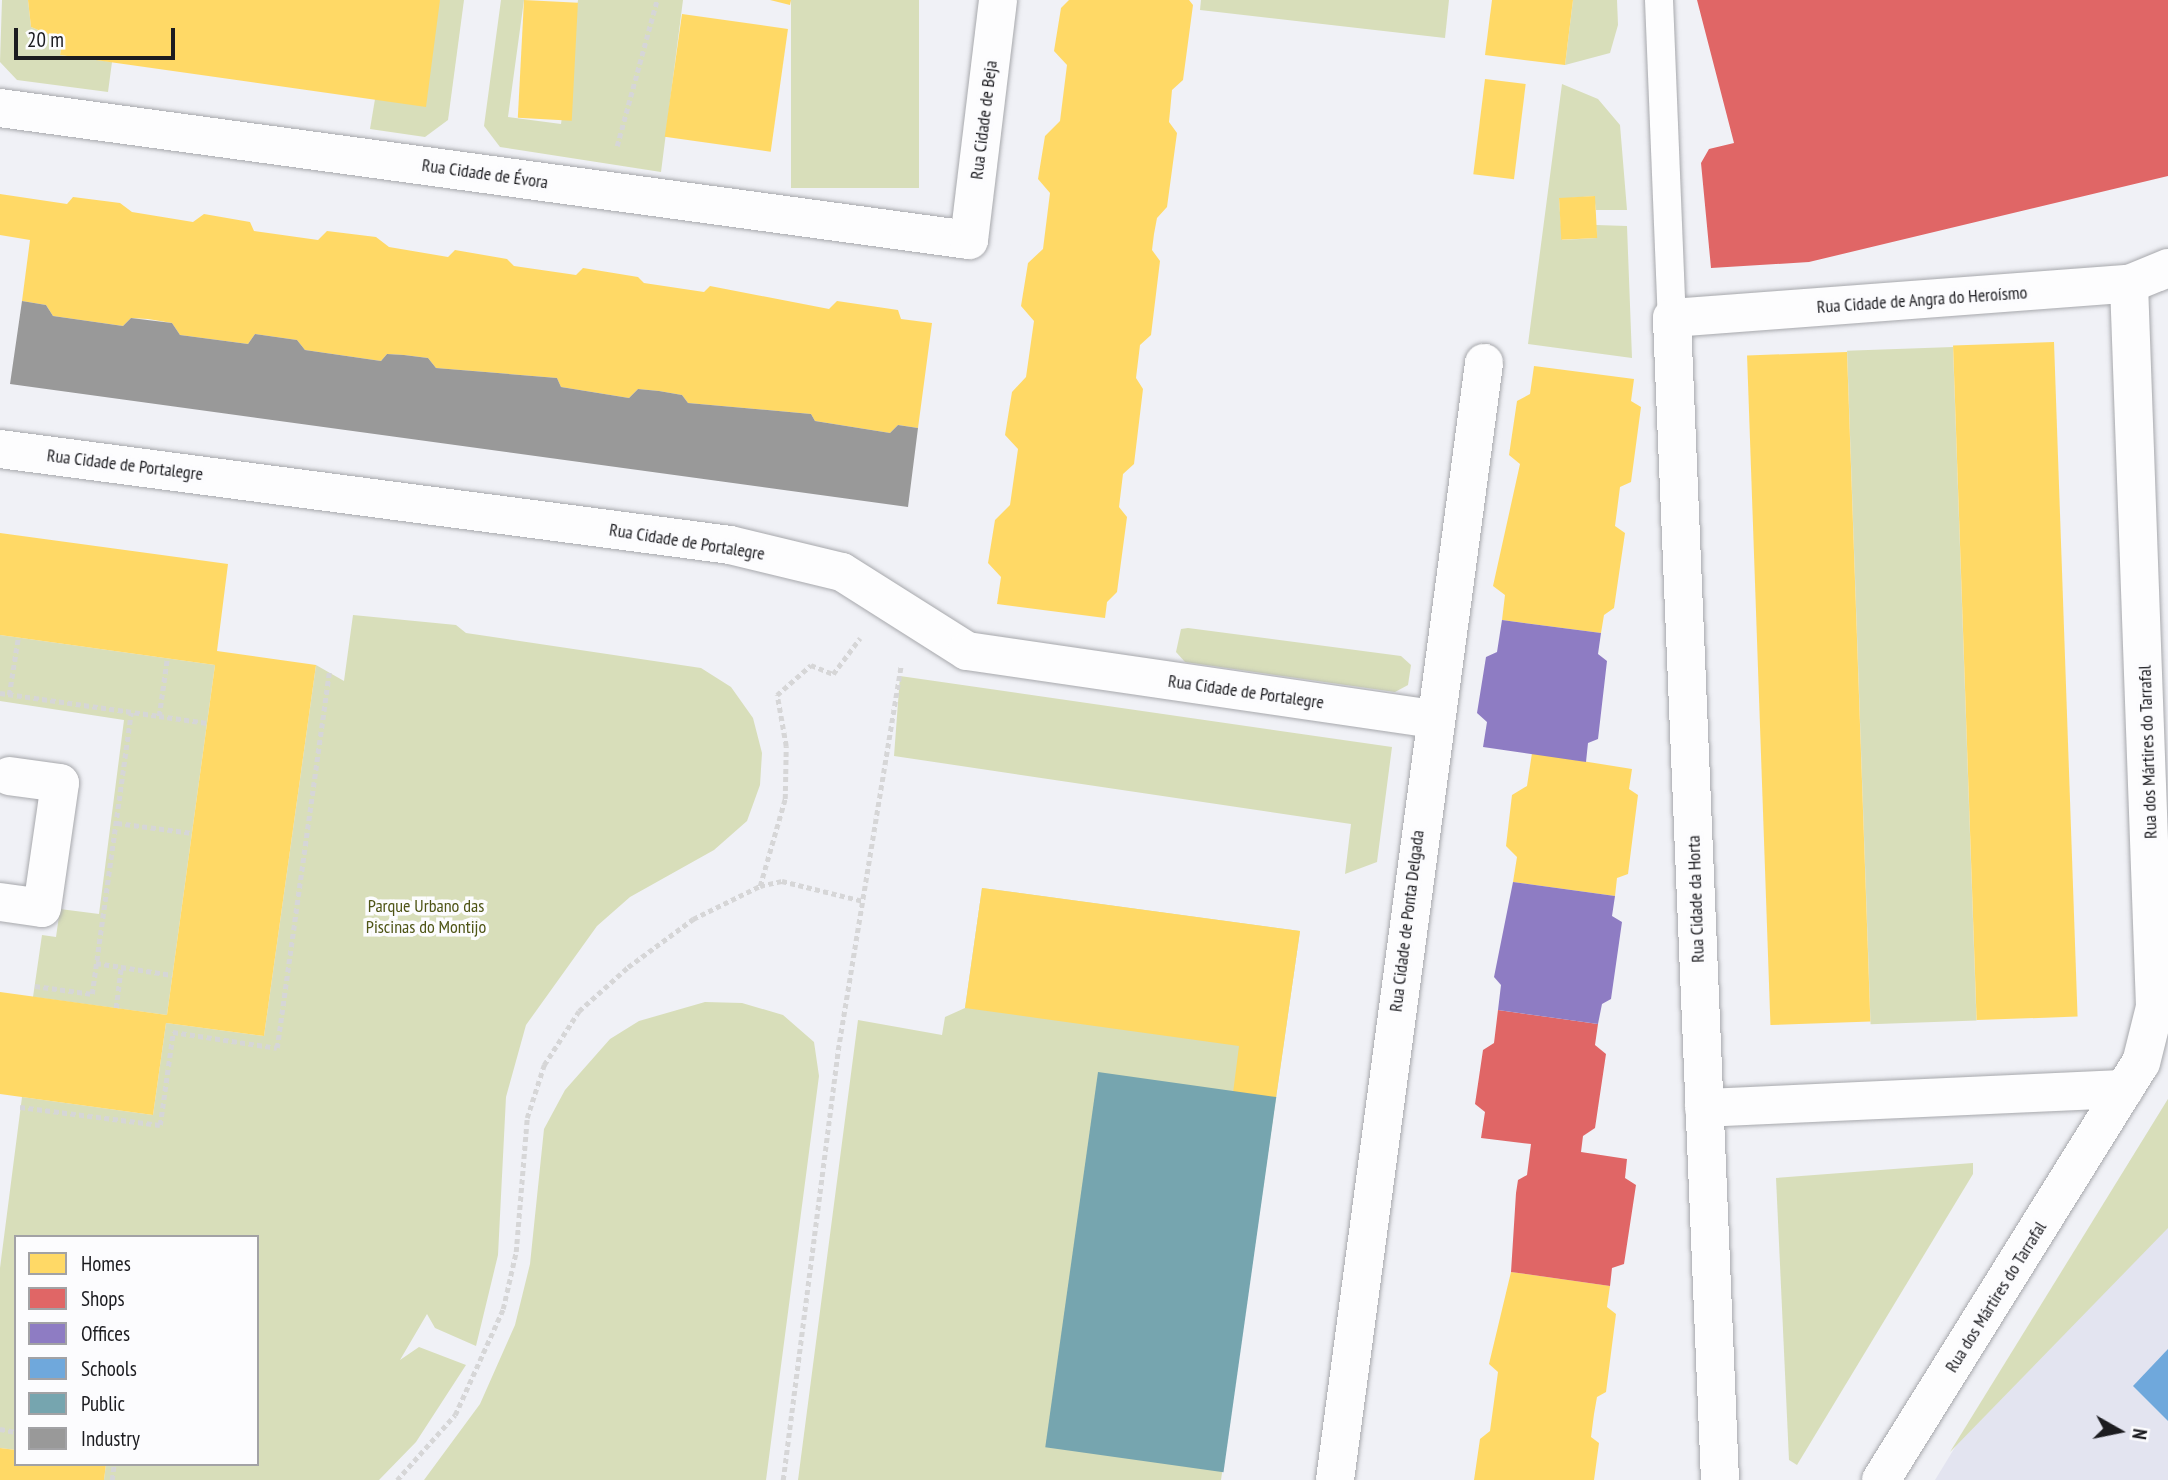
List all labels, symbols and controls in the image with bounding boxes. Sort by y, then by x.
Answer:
scale bar [18,14,178,58]
text: 20 m [27,26,64,53]
street label: Rua Cidade de Beja [966,59,1002,181]
street label: Rua Cidade de Évora [420,154,550,194]
street label: Rua Cidade de Angra do Heroísmo [1816,282,2028,318]
street label: Rua Cidade de Portalegre [46,445,204,485]
street label: Rua Cidade de Portalegre [608,519,766,565]
street label: Rua dos Mártires do Tarrafal [2134,665,2162,839]
street label: Rua Cidade de Portalegre [1167,670,1325,714]
street label: Rua Cidade de Ponta Delgada [1385,829,1429,1013]
street label: Rua Cidade da Horta [1683,835,1709,963]
park label: Parque Urbano das Piscinas do Montijo [366,896,486,939]
street label: Rua dos Mártires do Tarrafal [1941,1217,2051,1377]
legend [14,1235,259,1466]
text: Homes [81,1250,131,1277]
text: Shops [81,1285,125,1312]
text: Offices [81,1320,130,1347]
text: Schools [81,1355,137,1382]
text: Public [81,1390,125,1417]
north arrow [2084,1396,2154,1466]
text: Industry [81,1425,140,1452]
text: N [2127,1427,2152,1441]

